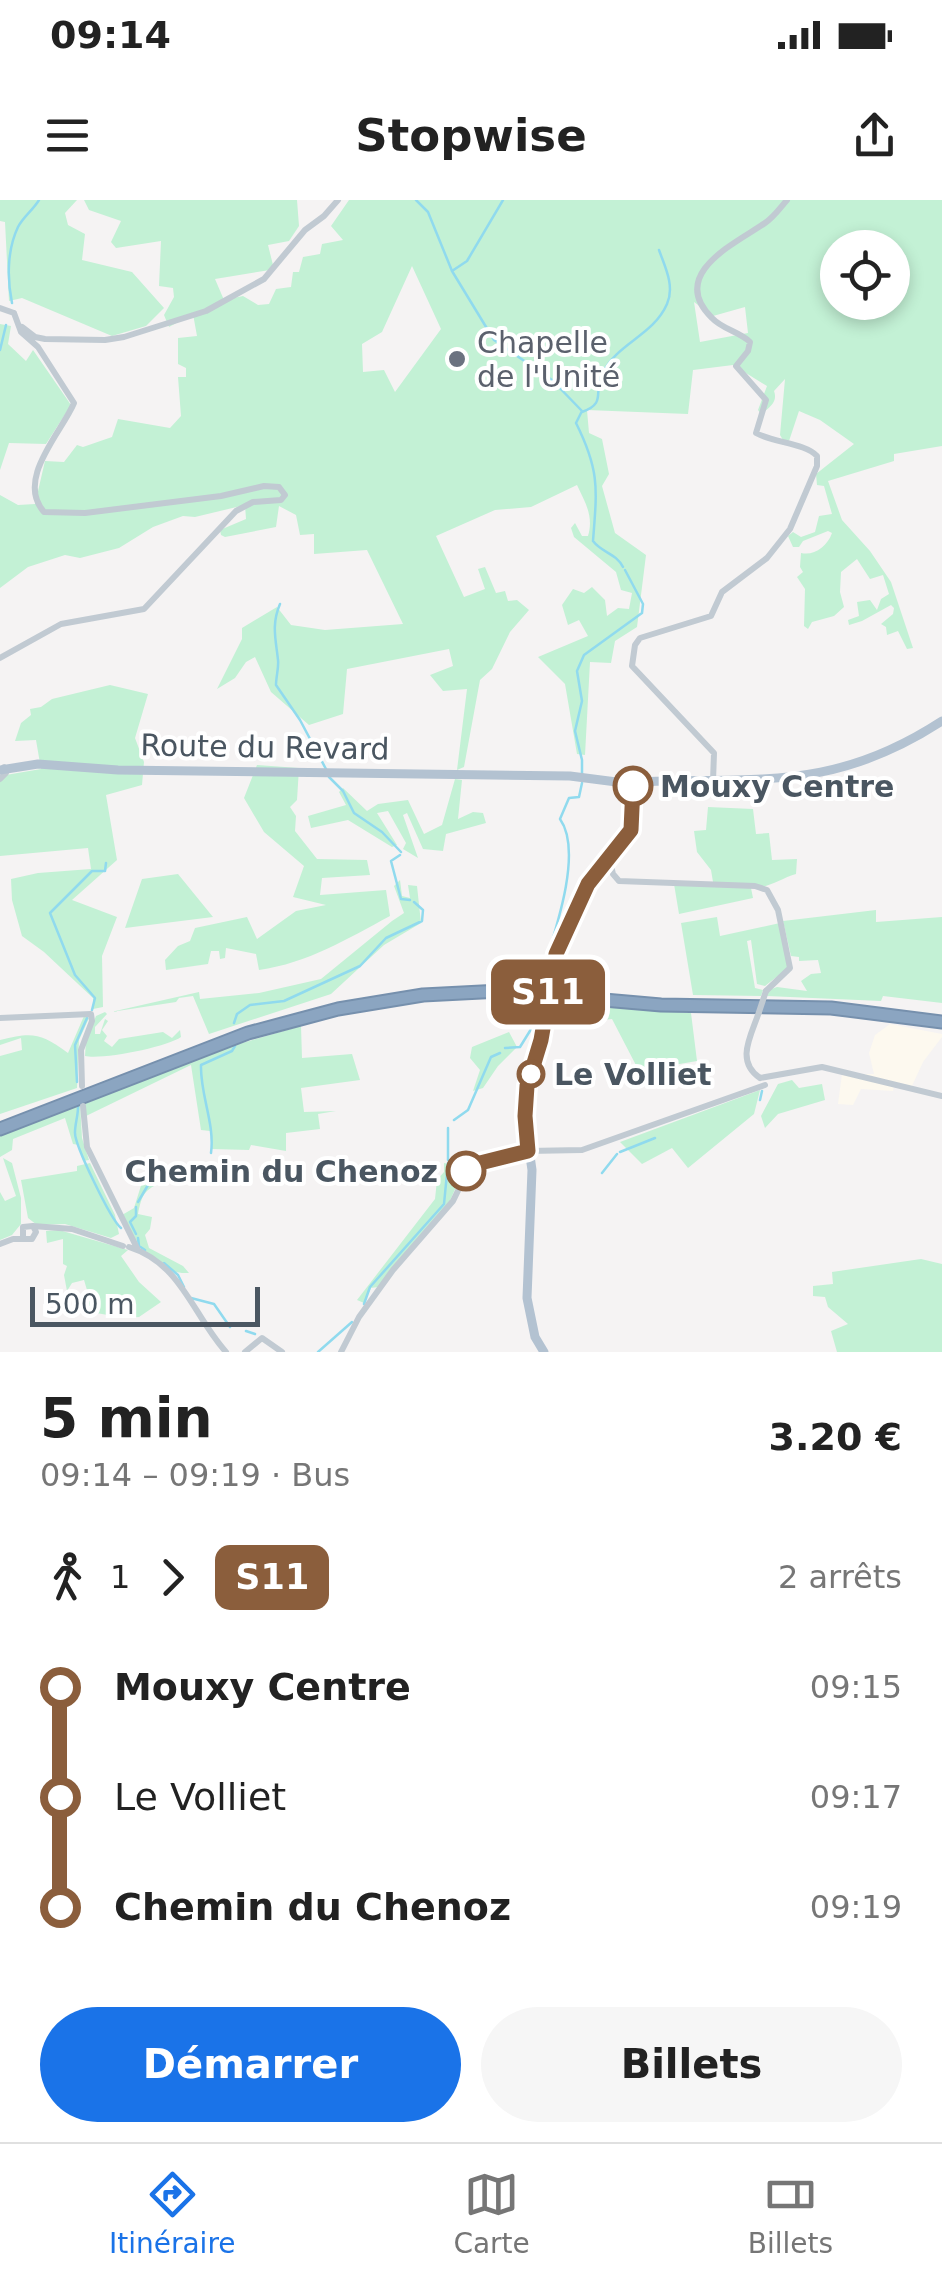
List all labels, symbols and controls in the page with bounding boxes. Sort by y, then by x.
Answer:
text: 09:14 [50,13,171,57]
icon: menu [40,108,95,163]
icon: share [847,108,902,163]
text: Stopwise [355,109,587,162]
map controls [820,230,910,320]
button: locate [820,230,910,320]
place label: Chapelle de l'Unité [477,325,620,394]
marker: Chapelle de l'Unité [446,348,468,370]
street label: Route du Revard [140,727,390,767]
marker: Mouxy Centre [614,767,652,805]
place label: Mouxy Centre [660,769,894,804]
line badge: S11 [490,960,606,1024]
text: S11 [511,972,585,1012]
place label: Le Volliet [554,1057,712,1092]
marker: Le Volliet [518,1061,544,1087]
marker: Chemin du Chenoz [447,1152,485,1190]
place label: Chemin du Chenoz [125,1154,438,1189]
scale bar [30,1282,260,1326]
text: 500 m [45,1288,135,1321]
text: 5 min [40,1386,213,1450]
text: 3.20 € [769,1415,902,1459]
text: 09:14 – 09:19 · Bus [40,1456,350,1494]
icon: walk [40,1550,95,1605]
icon: forward [145,1550,200,1605]
text: S11 [235,1557,309,1597]
text: 1 [110,1558,130,1596]
text: 2 arrêts [778,1558,902,1596]
text: Mouxy Centre [114,1665,411,1709]
text: 09:15 [810,1668,902,1706]
text: Le Volliet [114,1775,286,1819]
text: 09:17 [810,1778,902,1816]
text: Chemin du Chenoz [114,1885,511,1929]
text: 09:19 [810,1888,902,1926]
button: Démarrer [40,2007,461,2122]
button: Billets [481,2007,902,2122]
tab: Itinéraire [109,2167,236,2260]
tab: Carte [453,2167,530,2260]
tab: Billets [748,2167,833,2260]

